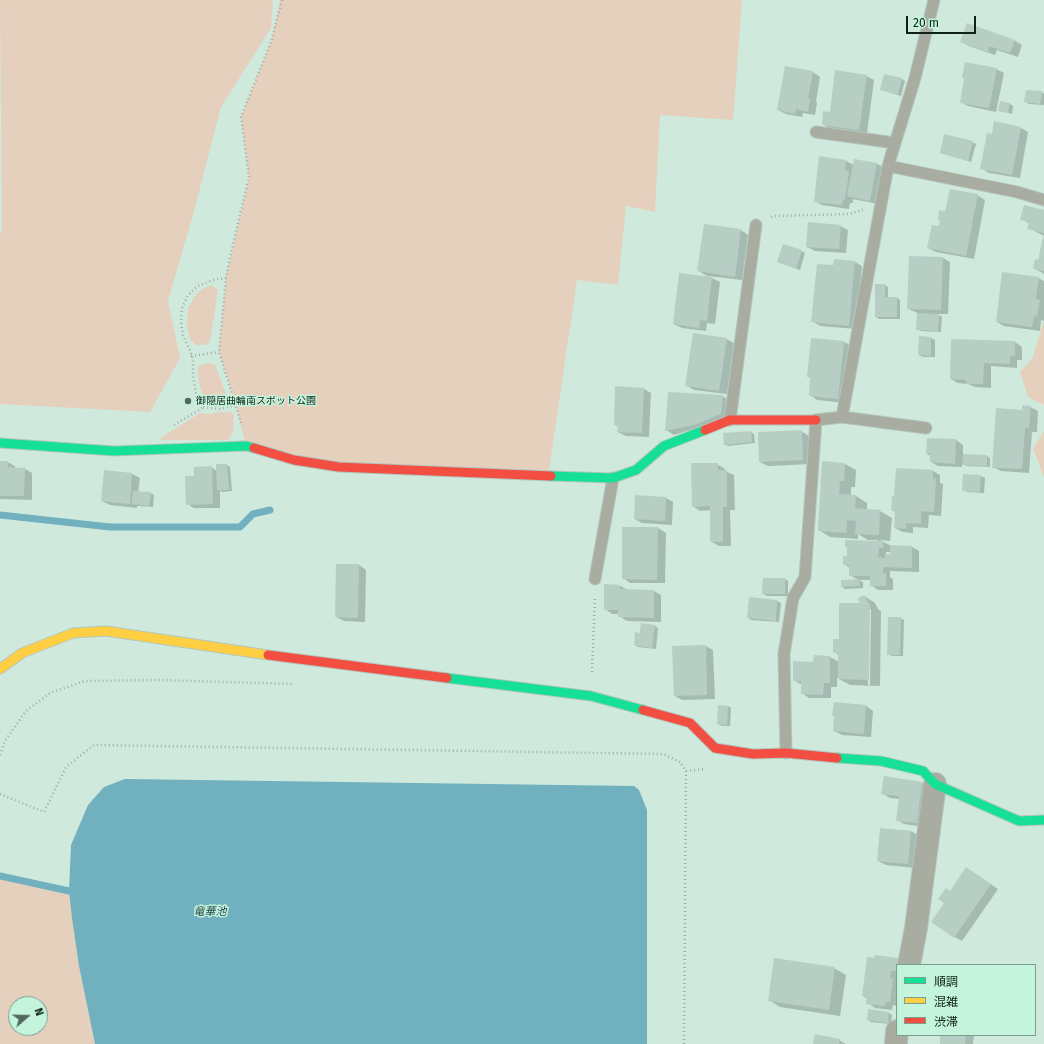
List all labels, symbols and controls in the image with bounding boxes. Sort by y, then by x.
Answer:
scale bar [908,8,978,34]
text: 20 m [913,16,939,30]
place label: 御隠居曲輪南スポット公園 [196,395,316,407]
marker: 御隠居曲輪南スポット公園 [183,396,193,406]
water label: 竜華池 [194,905,226,919]
legend [896,964,1036,1036]
text: 順調 [934,975,958,989]
text: 混雑 [934,995,958,1009]
north arrow [8,996,48,1036]
text: N [31,1006,46,1018]
text: 渋滞 [934,1015,958,1029]

